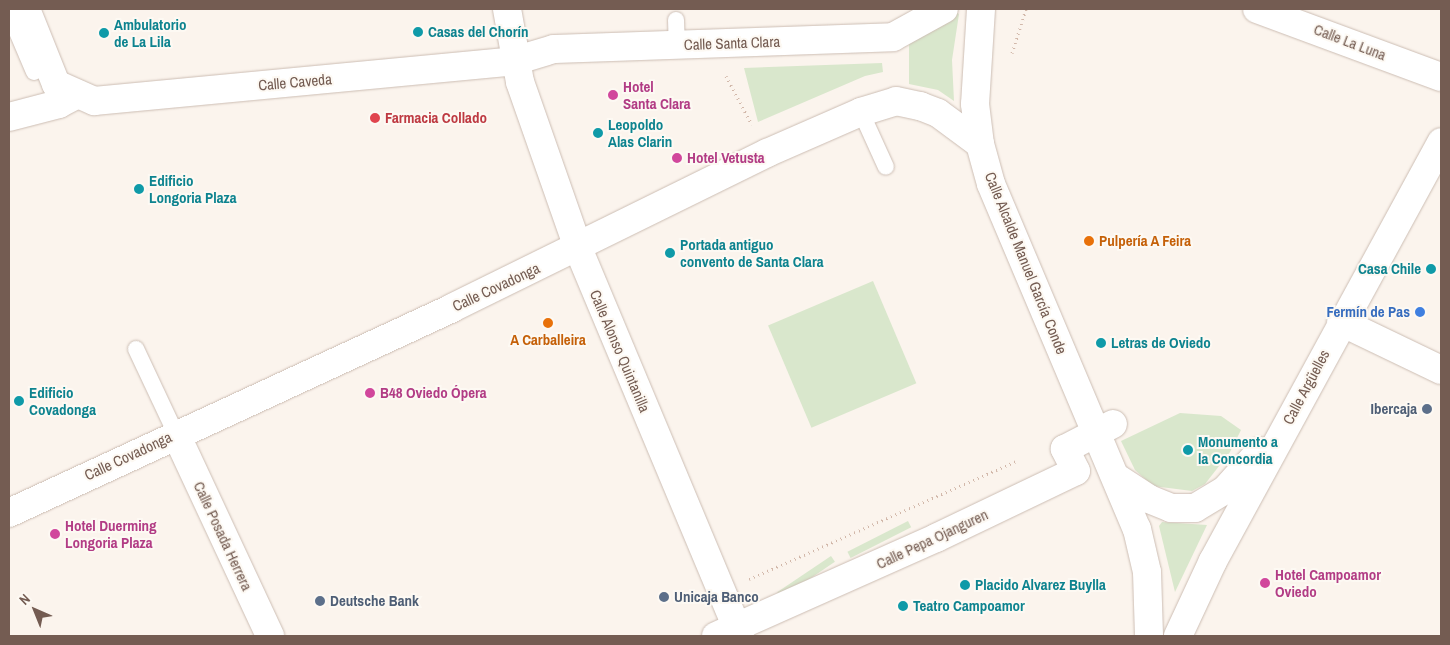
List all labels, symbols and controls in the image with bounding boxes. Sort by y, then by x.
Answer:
place label: Ambulatorio de La Lila [114,15,186,50]
street label: Calle La Luna [1311,20,1389,64]
place label: Casas del Chorín [428,23,528,41]
marker: Casas del Chorín [412,26,424,38]
marker: Ambulatorio de La Lila [98,27,110,39]
street label: Calle Santa Clara [684,32,780,54]
street label: Calle Caveda [257,70,333,94]
place label: Hotel Santa Clara [623,77,691,112]
marker: Hotel Santa Clara [607,89,619,101]
place label: Farmacia Collado [385,109,487,127]
marker: Farmacia Collado [369,112,381,124]
place label: Leopoldo Alas Clarin [608,115,672,150]
marker: Leopoldo Alas Clarin [592,127,604,139]
place label: Hotel Vetusta [687,149,765,167]
marker: Hotel Vetusta [671,152,683,164]
street label: Calle Alcalde Manuel García Conde [981,169,1071,357]
place label: Edificio Longoria Plaza [149,171,236,206]
marker: Edificio Longoria Plaza [133,183,145,195]
place label: Pulpería A Feira [1099,232,1192,250]
place label: Portada antiguo convento de Santa Clara [680,235,824,270]
marker: Pulpería A Feira [1083,235,1095,247]
marker: Portada antiguo convento de Santa Clara [664,247,676,259]
street label: Calle Covadonga [449,259,543,315]
place label: Casa Chile [1358,260,1421,278]
marker: Casa Chile [1425,263,1437,275]
street label: Calle Alonso Quintanilla [586,287,654,415]
place label: Fermín de Pas [1327,303,1410,321]
marker: Fermín de Pas [1414,306,1426,318]
marker: A Carballeira [542,317,554,329]
place label: A Carballeira [510,331,586,349]
place label: Letras de Oviedo [1111,334,1211,352]
marker: Letras de Oviedo [1095,337,1107,349]
street label: Calle Argüelles [1279,346,1333,428]
place label: Edificio Covadonga [29,383,96,418]
place label: B48 Oviedo Ópera [380,384,487,402]
marker: B48 Oviedo Ópera [364,387,376,399]
marker: Edificio Covadonga [13,395,25,407]
place label: Ibercaja [1371,400,1417,418]
marker: Ibercaja [1421,403,1433,415]
street label: Calle Covadonga [81,428,175,484]
place label: Monumento a la Concordia [1198,432,1278,467]
marker: Monumento a la Concordia [1182,444,1194,456]
street label: Calle Posada Herrera [190,479,256,593]
street label: Calle Pepa Ojanguren [873,505,991,573]
place label: Hotel Duerming Longoria Plaza [65,516,157,551]
marker: Hotel Duerming Longoria Plaza [49,528,61,540]
place label: Hotel Campoamor Oviedo [1275,565,1381,600]
place label: Placido Alvarez Buylla [975,576,1106,594]
marker: Hotel Campoamor Oviedo [1259,577,1271,589]
marker: Placido Alvarez Buylla [959,579,971,591]
north arrow [10,585,60,635]
place label: Unicaja Banco [674,588,759,606]
text: N [15,590,34,609]
marker: Unicaja Banco [658,591,670,603]
place label: Deutsche Bank [330,592,419,610]
marker: Deutsche Bank [314,595,326,607]
place label: Teatro Campoamor [913,597,1025,615]
marker: Teatro Campoamor [897,600,909,612]

